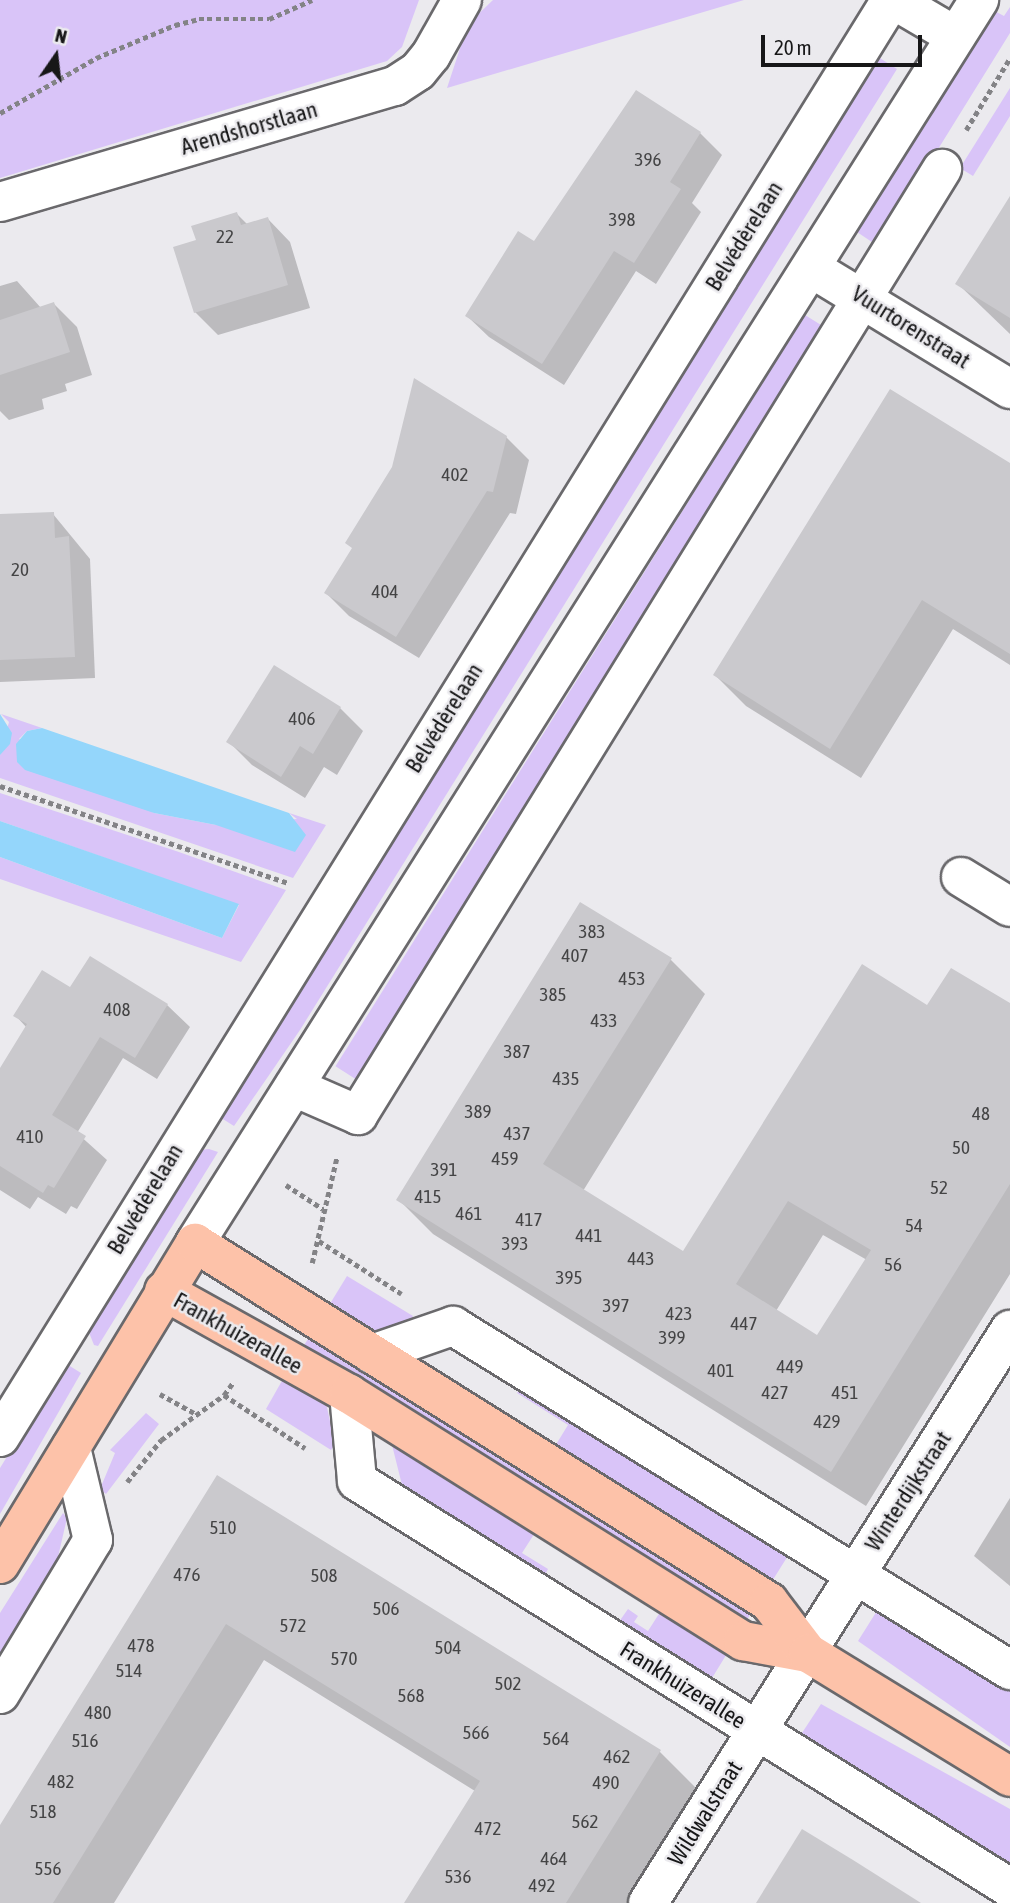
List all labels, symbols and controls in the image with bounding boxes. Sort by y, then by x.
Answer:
north arrow [21,21,91,91]
scale bar [765,21,926,65]
text: N [53,24,69,48]
text: 20 m [774,35,812,59]
street label: Arendshorstlaan [178,95,320,161]
house number: 396 [635,149,661,171]
street label: Belvédèrelaan [699,176,789,296]
house number: 398 [609,209,635,231]
house number: 22 [216,226,234,248]
street label: Vuurtorenstraat [847,280,975,374]
house number: 402 [442,464,468,486]
house number: 20 [11,559,29,581]
house number: 404 [372,581,398,603]
street label: Belvédèrelaan [399,658,489,778]
house number: 406 [289,708,315,730]
house number: 383 [579,921,605,943]
house number: 407 [562,945,588,967]
house number: 453 [619,968,645,990]
house number: 385 [540,984,566,1006]
house number: 408 [104,999,130,1021]
house number: 433 [591,1010,617,1032]
house number: 387 [504,1041,530,1063]
house number: 435 [553,1068,579,1090]
house number: 389 [465,1101,491,1123]
house number: 48 [972,1103,990,1125]
house number: 437 [504,1123,530,1145]
house number: 410 [17,1126,43,1148]
house number: 50 [952,1137,970,1159]
street label: Belvédèrelaan [101,1139,189,1259]
house number: 459 [492,1148,518,1170]
house number: 391 [431,1159,457,1181]
house number: 52 [930,1177,948,1199]
house number: 415 [415,1186,441,1208]
house number: 461 [456,1203,482,1225]
house number: 417 [516,1209,542,1231]
house number: 54 [905,1215,923,1237]
house number: 441 [576,1225,602,1247]
house number: 393 [502,1233,528,1255]
house number: 443 [628,1248,654,1270]
house number: 56 [884,1254,902,1276]
house number: 395 [556,1267,582,1289]
street label: Frankhuizerallee [169,1286,307,1380]
house number: 397 [603,1295,629,1317]
house number: 423 [666,1303,692,1325]
house number: 447 [731,1313,757,1335]
house number: 399 [659,1327,685,1349]
house number: 449 [777,1356,803,1378]
house number: 401 [708,1360,734,1382]
house number: 427 [762,1382,788,1404]
house number: 451 [832,1382,858,1404]
house number: 429 [814,1411,840,1433]
street label: Winterdijkstraat [859,1426,957,1556]
house number: 510 [210,1517,236,1539]
house number: 476 [174,1564,200,1586]
house number: 508 [311,1565,337,1587]
house number: 506 [373,1598,399,1620]
house number: 572 [280,1615,306,1637]
house number: 478 [128,1635,154,1657]
street label: Frankhuizerallee [615,1635,751,1735]
house number: 504 [435,1637,461,1659]
house number: 570 [331,1648,357,1670]
house number: 514 [116,1660,142,1682]
house number: 502 [495,1673,521,1695]
house number: 568 [398,1685,424,1707]
house number: 480 [85,1702,111,1724]
house number: 566 [463,1722,489,1744]
house number: 564 [543,1728,569,1750]
house number: 516 [72,1730,98,1752]
house number: 462 [604,1746,630,1768]
street label: Wildwalstraat [662,1756,748,1870]
house number: 482 [48,1771,74,1793]
house number: 490 [593,1772,619,1794]
house number: 518 [30,1801,56,1823]
house number: 562 [572,1811,598,1833]
house number: 472 [475,1818,501,1840]
house number: 464 [541,1848,567,1870]
house number: 556 [35,1858,61,1880]
house number: 536 [445,1866,471,1888]
house number: 492 [529,1875,555,1897]

